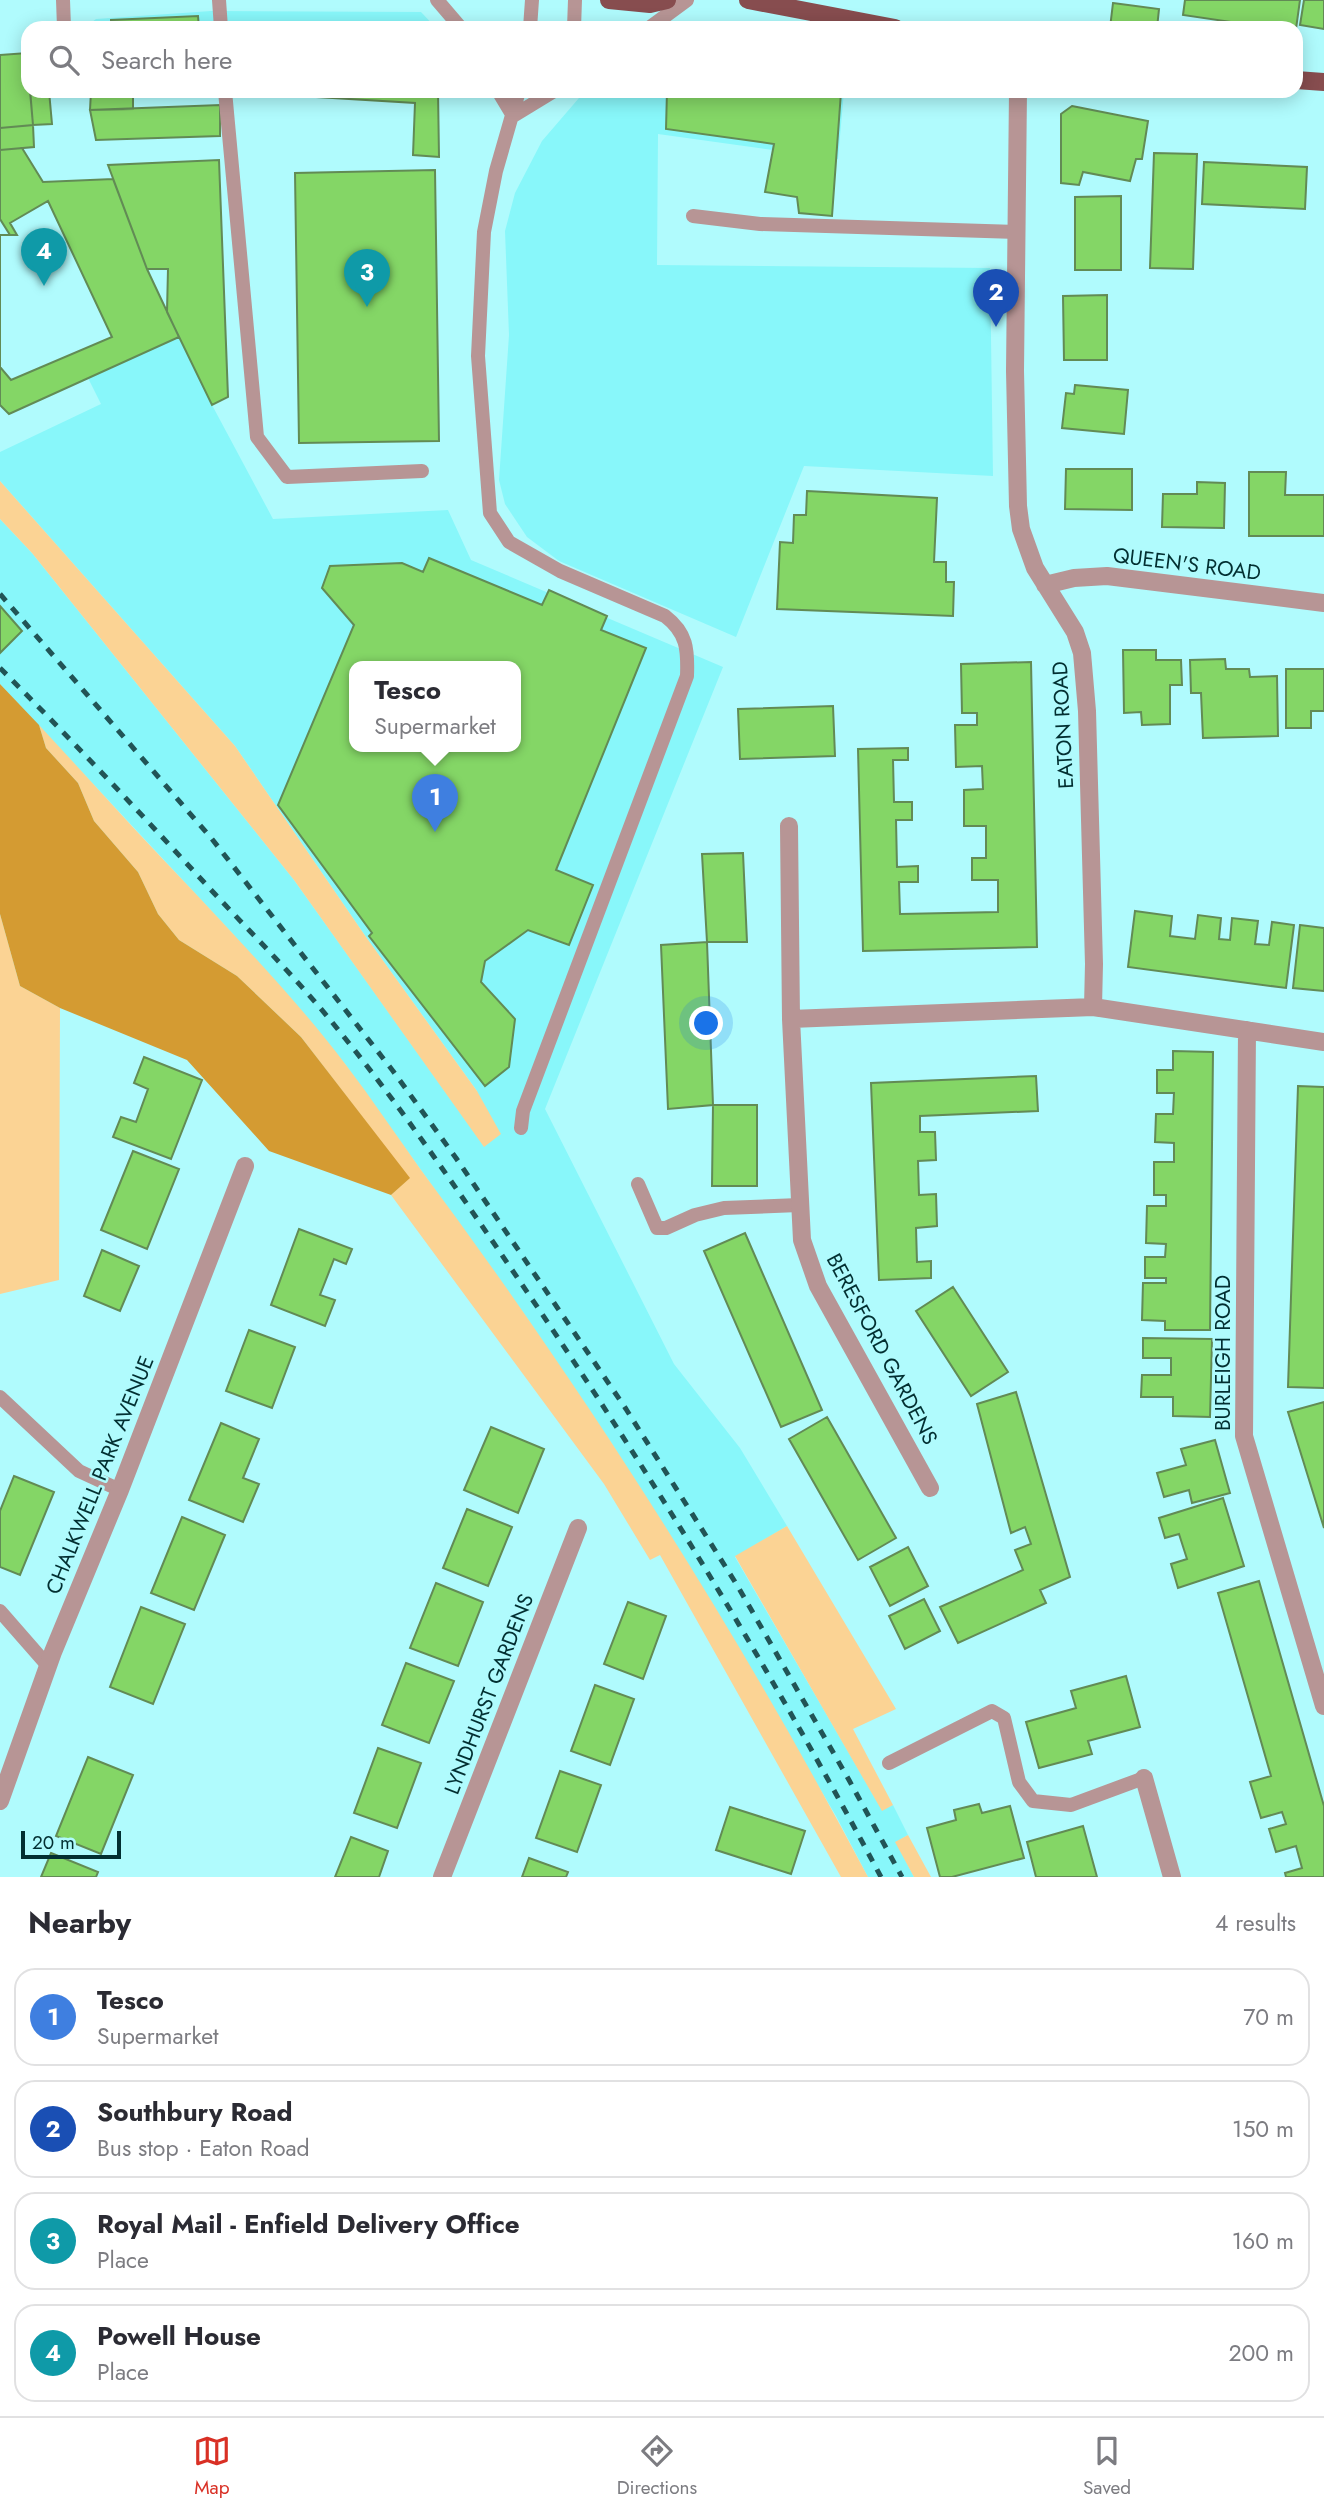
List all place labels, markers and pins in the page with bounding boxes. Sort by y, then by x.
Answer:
pin: 4 [21,228,67,286]
pin: 3 [344,249,390,307]
pin: 2 [973,269,1019,327]
pin: 1 [412,774,458,832]

